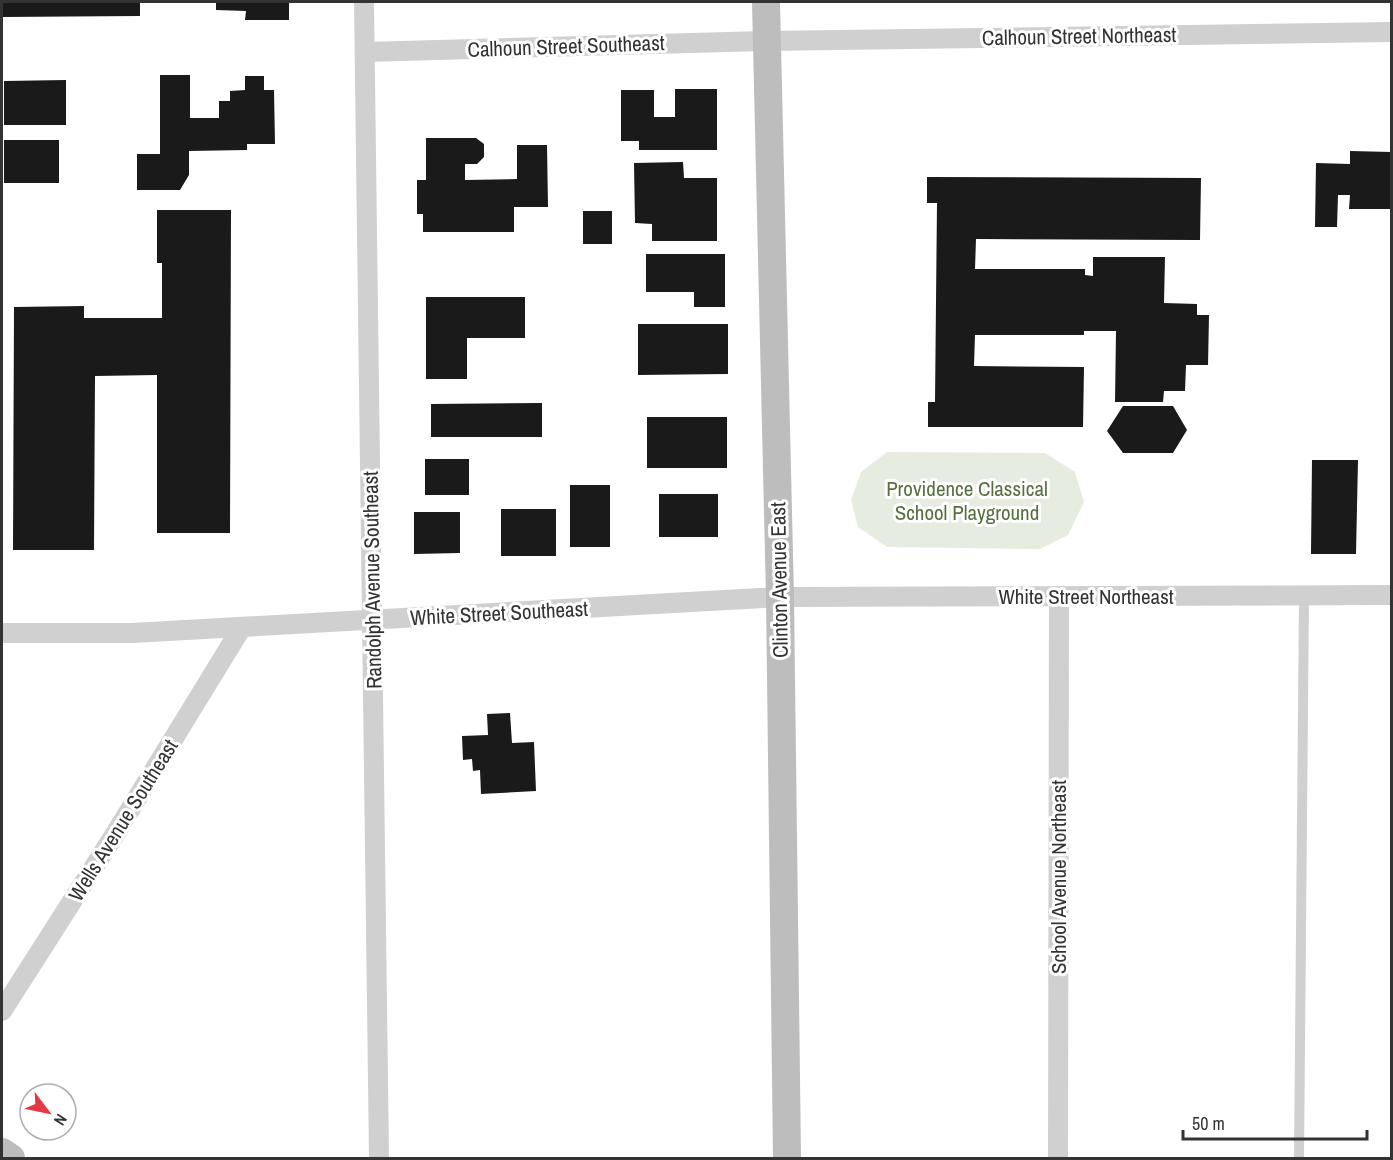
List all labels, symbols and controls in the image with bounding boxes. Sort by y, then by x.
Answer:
street label: Calhoun Street Northeast [982,20,1177,52]
street label: Calhoun Street Southeast [467,28,665,64]
street label: Randolph Avenue Southeast [356,471,388,689]
park label: Providence Classical School Playground [886,474,1048,527]
street label: Clinton Avenue East [763,502,795,658]
street label: White Street Northeast [998,582,1174,611]
street label: White Street Southeast [409,594,589,632]
street label: Wells Avenue Southeast [61,733,185,907]
street label: School Avenue Northeast [1044,780,1073,974]
north arrow [18,1082,78,1142]
scale bar [1183,1103,1368,1141]
text: N [49,1110,73,1130]
text: 50 m [1192,1111,1225,1136]

